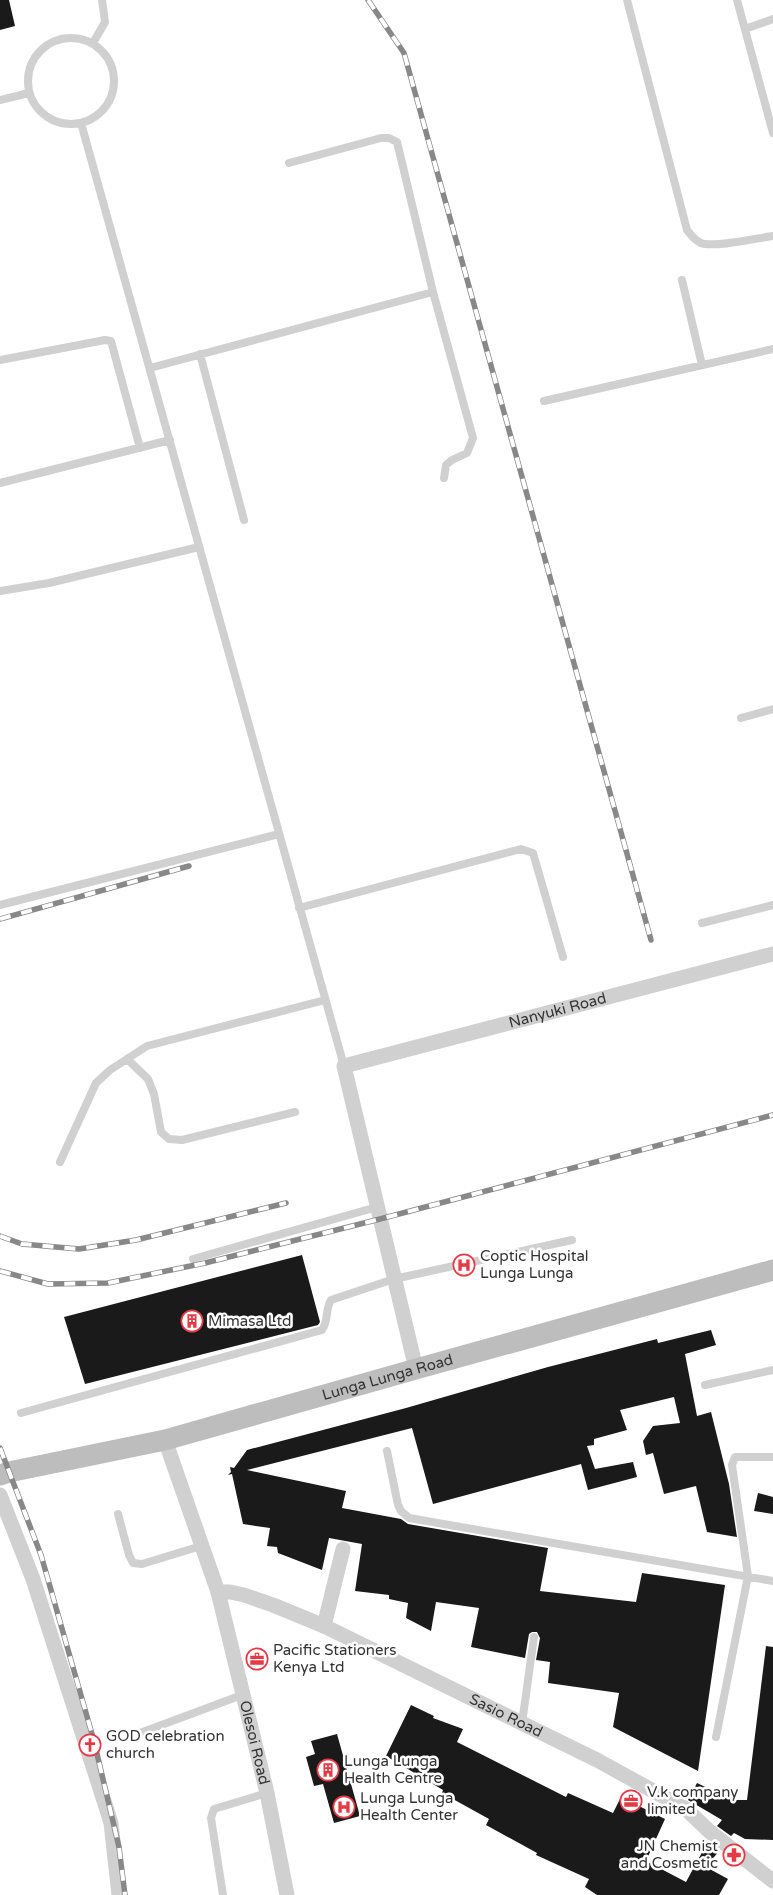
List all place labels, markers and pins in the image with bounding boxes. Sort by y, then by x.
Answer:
place label: Coptic Hospital Lunga Lunga [480,1247,589,1282]
hospital icon: Coptic Hospital Lunga Lunga [452,1253,476,1277]
building icon: Mimasa Ltd [180,1309,204,1333]
place label: Mimasa Ltd [208,1312,292,1330]
place label: Pacific Stationers Kenya Ltd [273,1641,396,1676]
office icon: Pacific Stationers Kenya Ltd [245,1647,269,1671]
place label: GOD celebration church [106,1727,225,1762]
church icon: GOD celebration church [78,1733,102,1757]
place label: Lunga Lunga Health Centre [344,1752,442,1787]
building icon: Lunga Lunga Health Centre [316,1758,340,1782]
place label: V.k company limited [647,1783,738,1818]
place label: Lunga Lunga Health Center [360,1789,458,1824]
office icon: V.k company limited [619,1789,643,1813]
hospital icon: Lunga Lunga Health Center [332,1795,356,1819]
place label: JN Chemist and Cosmetic [621,1837,718,1872]
pharmacy icon: JN Chemist and Cosmetic [722,1843,746,1867]

